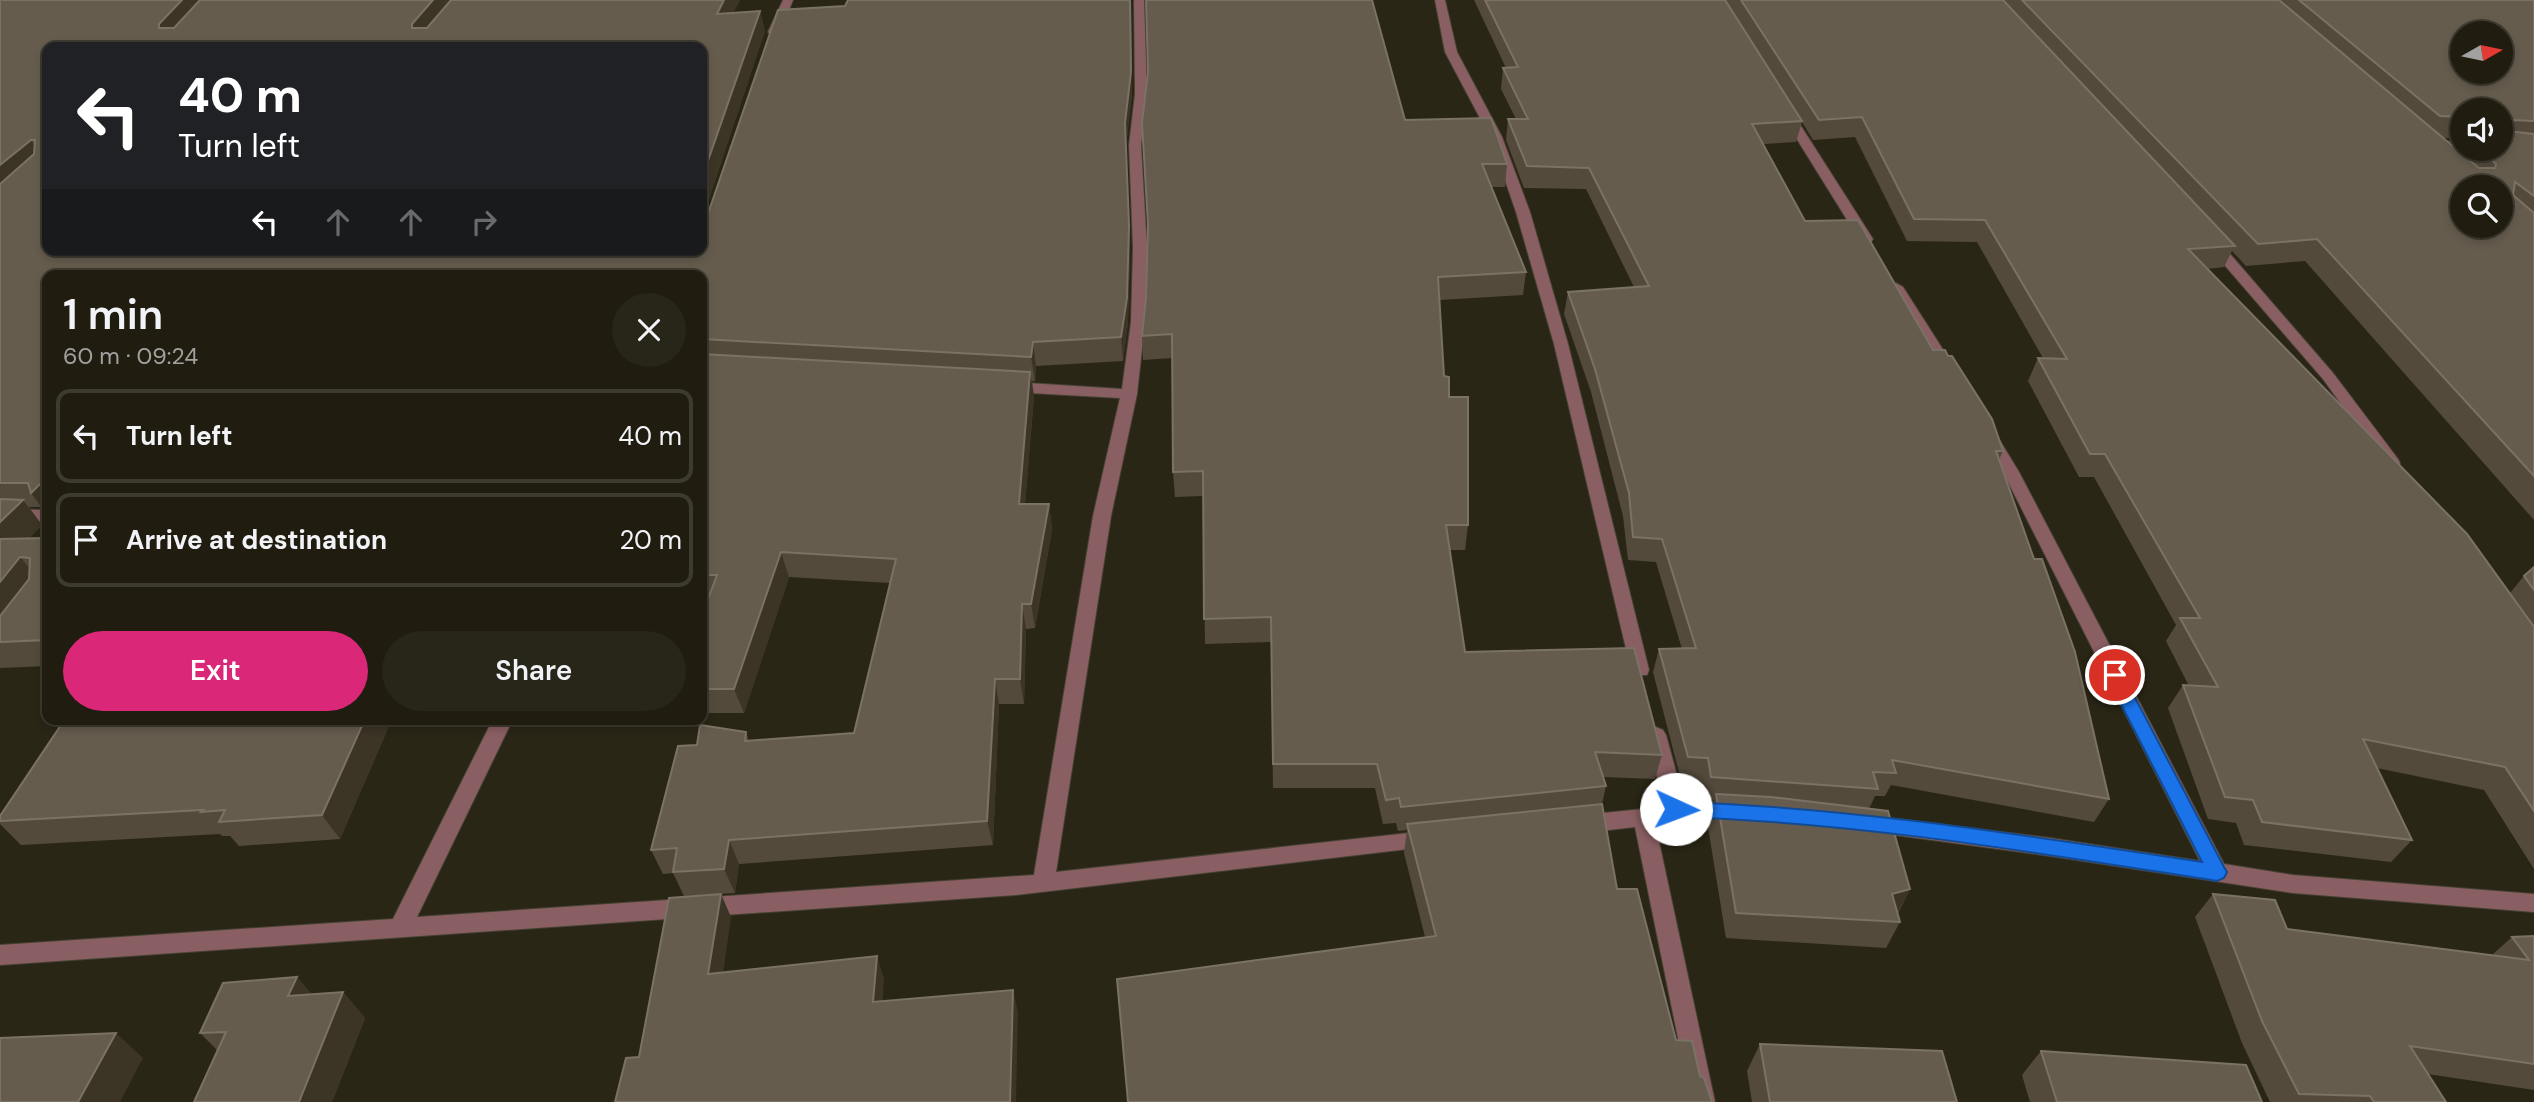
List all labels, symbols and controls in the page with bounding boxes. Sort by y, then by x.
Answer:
north arrow [2450,21,2513,84]
map controls [2450,21,2513,238]
text: 40 m [178,63,302,127]
icon: left [63,70,154,161]
button: sound [2450,98,2513,161]
text: Turn left [178,125,300,167]
button: search [2450,175,2513,238]
icon: left [246,203,284,241]
icon: ahead [319,203,357,241]
icon: ahead [392,203,430,241]
icon: right [465,203,503,241]
text: 1 min [63,287,163,342]
button: close [612,293,686,367]
text: 60 m · 09:24 [63,341,198,371]
icon: left [67,417,105,455]
text: Turn left [126,419,233,453]
text: 40 m [618,419,682,453]
icon: arrive [67,521,105,559]
text: Arrive at destination [126,523,387,557]
text: 20 m [619,523,682,557]
button: Exit [63,631,368,711]
button: Share [382,631,686,711]
pin [2085,645,2145,705]
icon: arrive [2096,656,2134,694]
position arrow [1639,772,1713,846]

